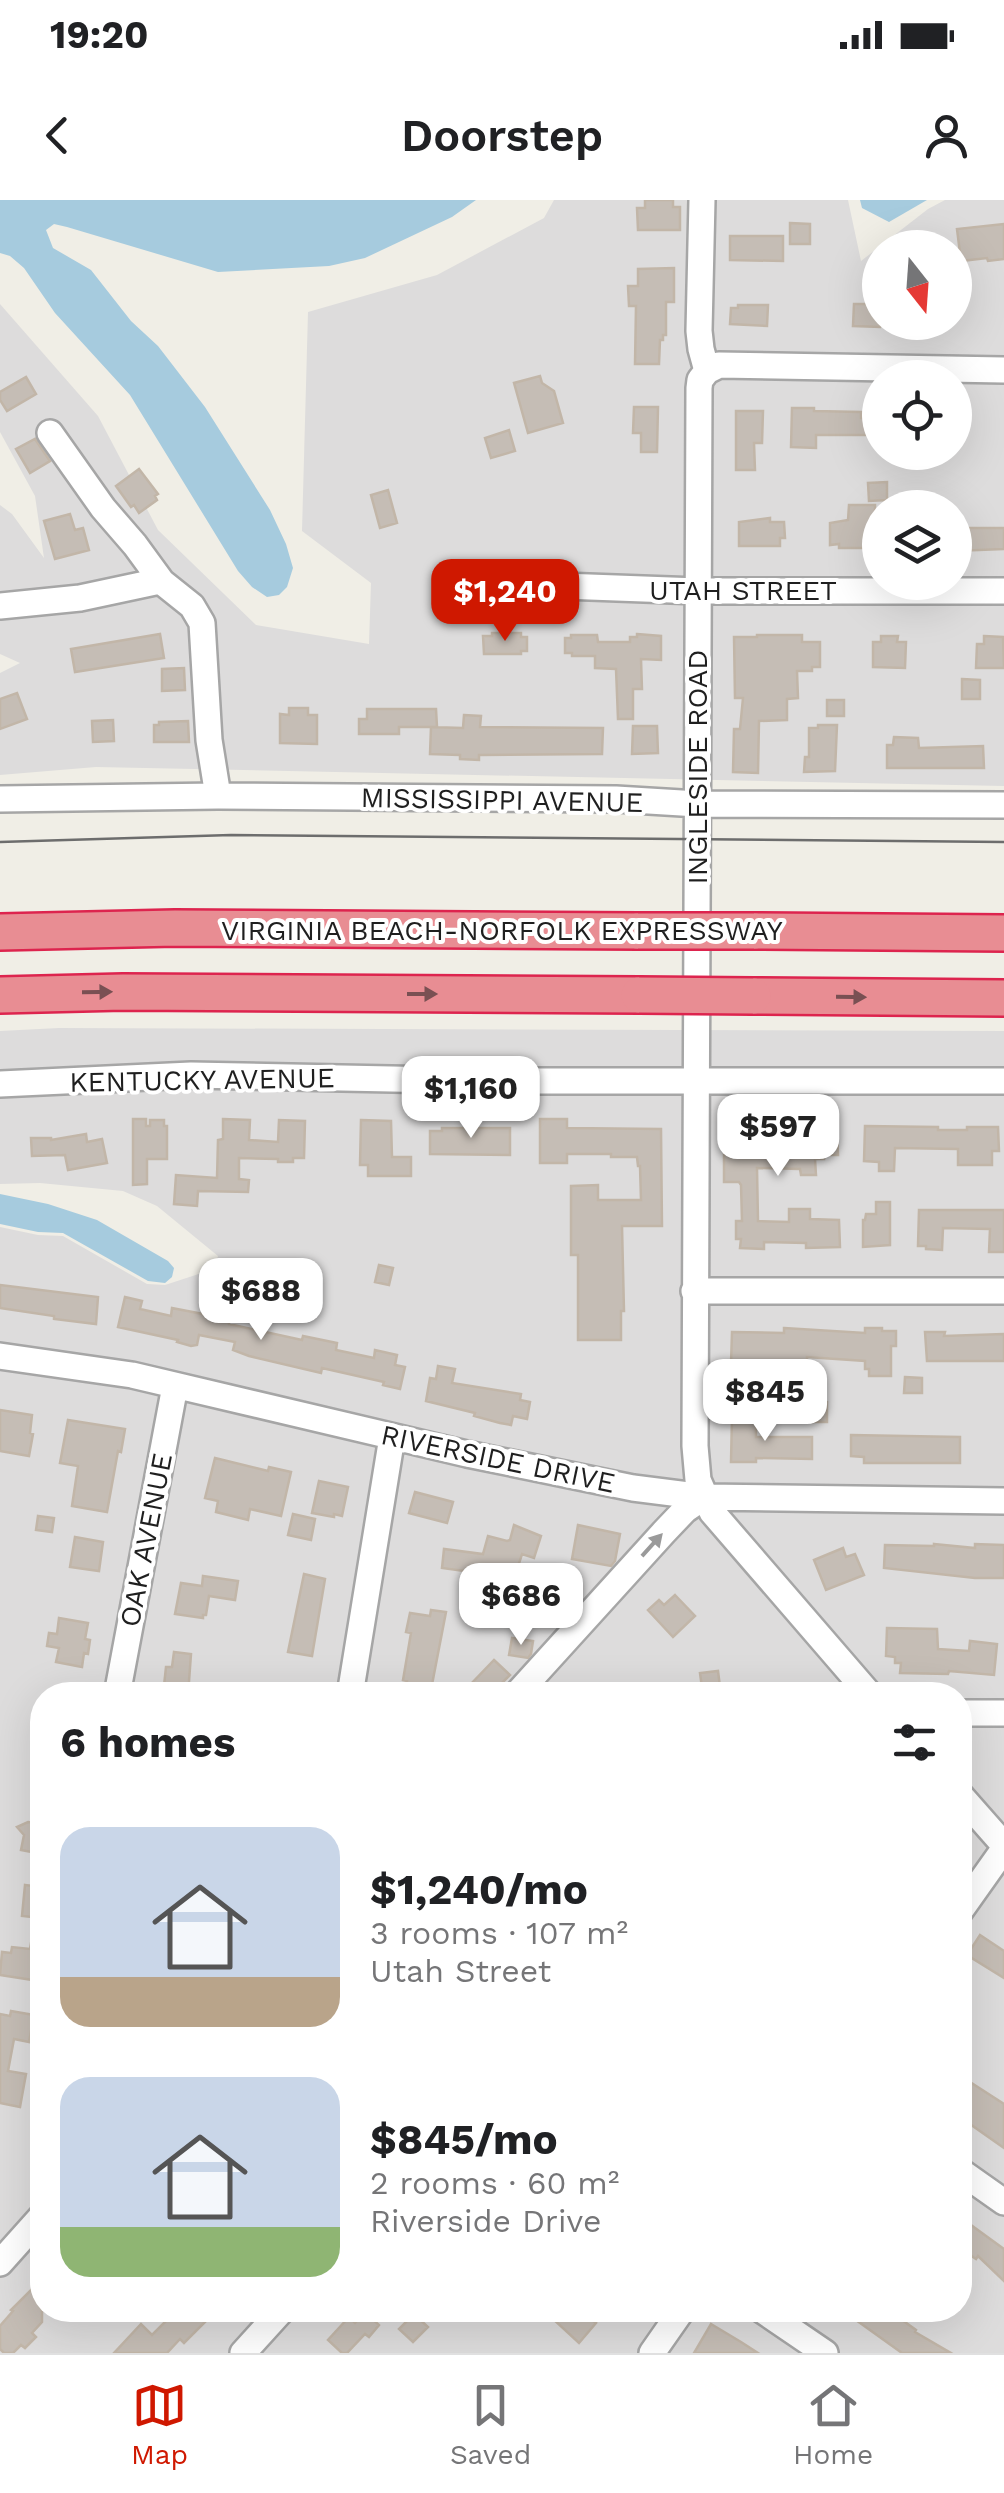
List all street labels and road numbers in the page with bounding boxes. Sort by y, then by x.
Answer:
street label: UTAH STREET [649,574,837,607]
street label: INGLESIDE ROAD [681,649,714,885]
street label: MISSISSIPPI AVENUE [360,781,644,819]
street label: VIRGINIA BEACH-NORFOLK EXPRESSWAY [221,914,783,947]
street label: KENTUCKY AVENUE [69,1061,335,1099]
street label: RIVERSIDE DRIVE [378,1418,618,1500]
street label: OAK AVENUE [113,1450,179,1630]

